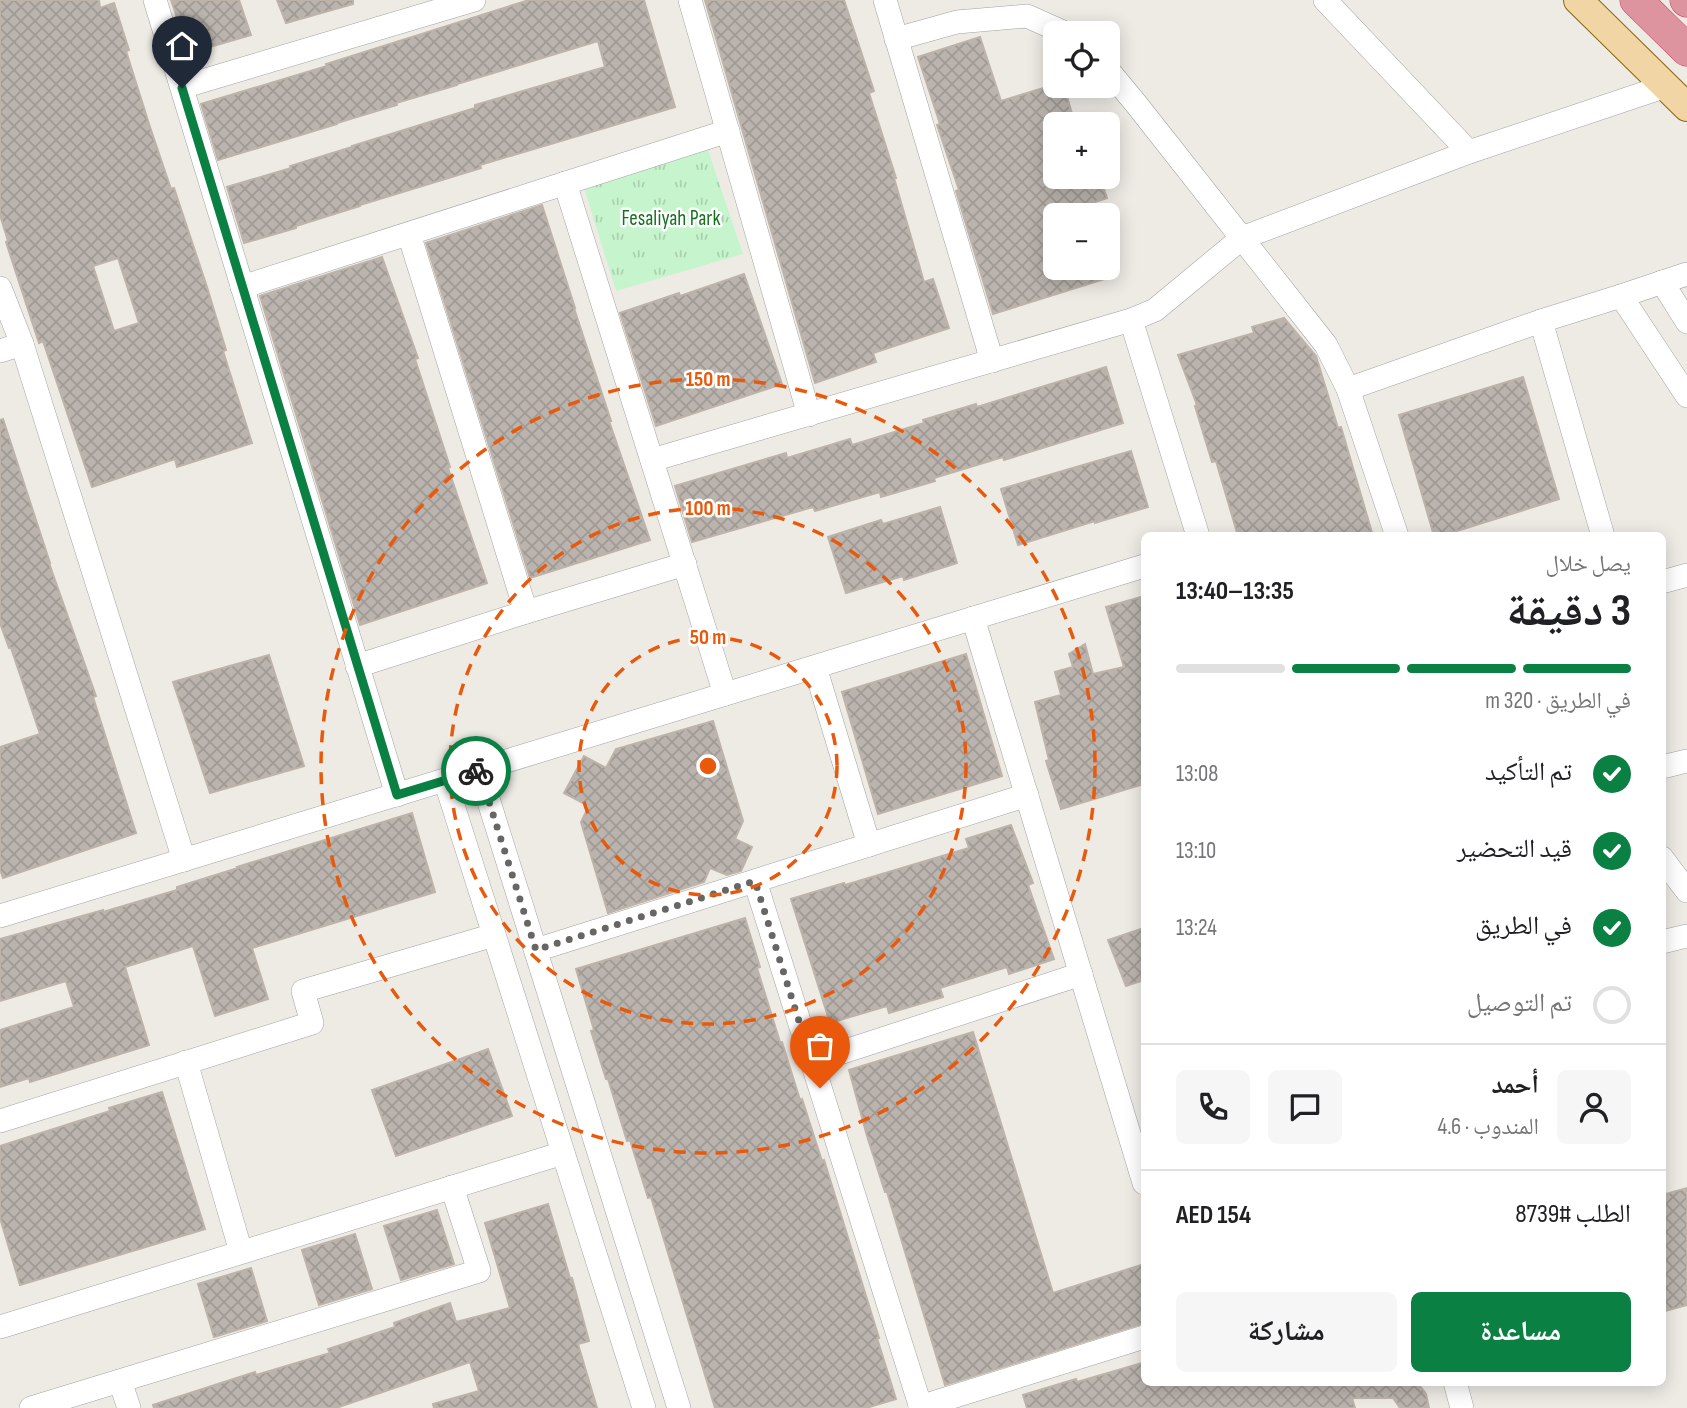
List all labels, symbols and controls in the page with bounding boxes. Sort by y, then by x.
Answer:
pin [152,16,212,88]
map controls [1043,21,1120,280]
button: locate [1043,21,1120,98]
icon: home [163,27,201,65]
button: + [1043,112,1120,189]
button: − [1043,203,1120,280]
park label: Fesaliyah Park [622,206,720,231]
text: 150 m [686,367,730,392]
text: 100 m [685,496,731,521]
text: يصل خلال [1546,550,1631,578]
text: 13:35–13:40 [1176,576,1294,607]
text: 3 دقيقة [1507,584,1631,639]
text: 50 m [690,625,726,650]
text: في الطريق · 320 m [1485,687,1631,715]
courier [441,736,511,806]
icon: bike [457,752,495,790]
centre of rings [696,754,720,778]
icon: check [1593,755,1631,793]
text: تم التأكيد [1485,757,1572,788]
text: 13:08 [1176,760,1218,788]
icon: check [1593,832,1631,870]
text: قيد التحضير [1457,834,1572,865]
text: 13:10 [1176,837,1216,865]
icon: check [1593,909,1631,947]
text: في الطريق [1475,911,1572,942]
text: 13:24 [1176,914,1217,942]
text: تم التوصيل [1467,988,1572,1019]
pin [790,1016,850,1088]
icon: bag [801,1027,839,1065]
button: phone [1176,1070,1250,1144]
button: chat [1268,1070,1342,1144]
text: أحمد [1491,1070,1539,1101]
button: person [1557,1070,1631,1144]
text: المندوب · 4.6 [1438,1113,1539,1141]
text: الطلب #8739 [1515,1199,1631,1230]
text: AED 154 [1176,1200,1251,1231]
button: مشاركة [1176,1292,1397,1372]
button: مساعدة [1411,1292,1631,1372]

